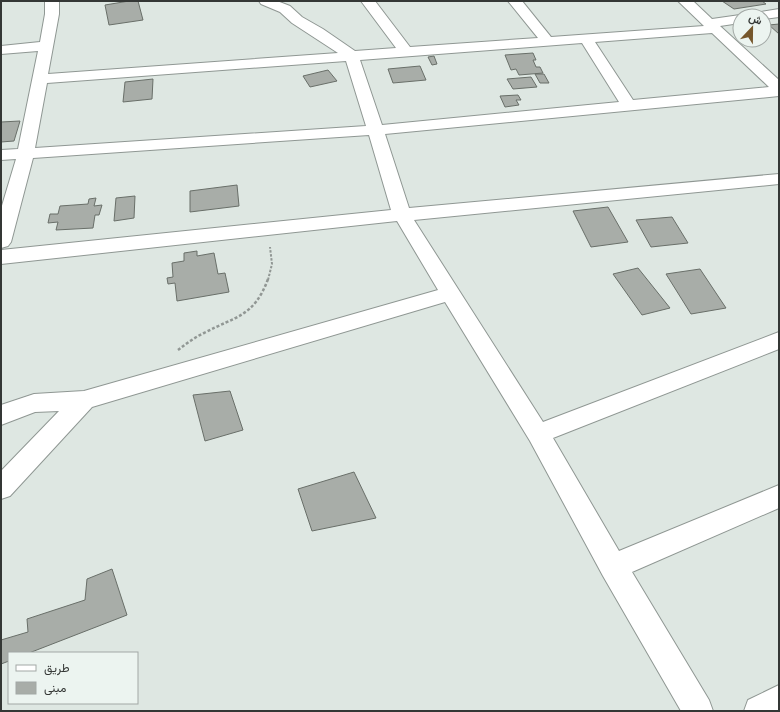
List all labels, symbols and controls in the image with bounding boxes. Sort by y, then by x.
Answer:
north arrow [732,8,772,48]
text: ش [747,10,764,28]
legend [8,652,138,704]
text: طريق [44,660,70,676]
text: مبنى [44,680,66,696]

